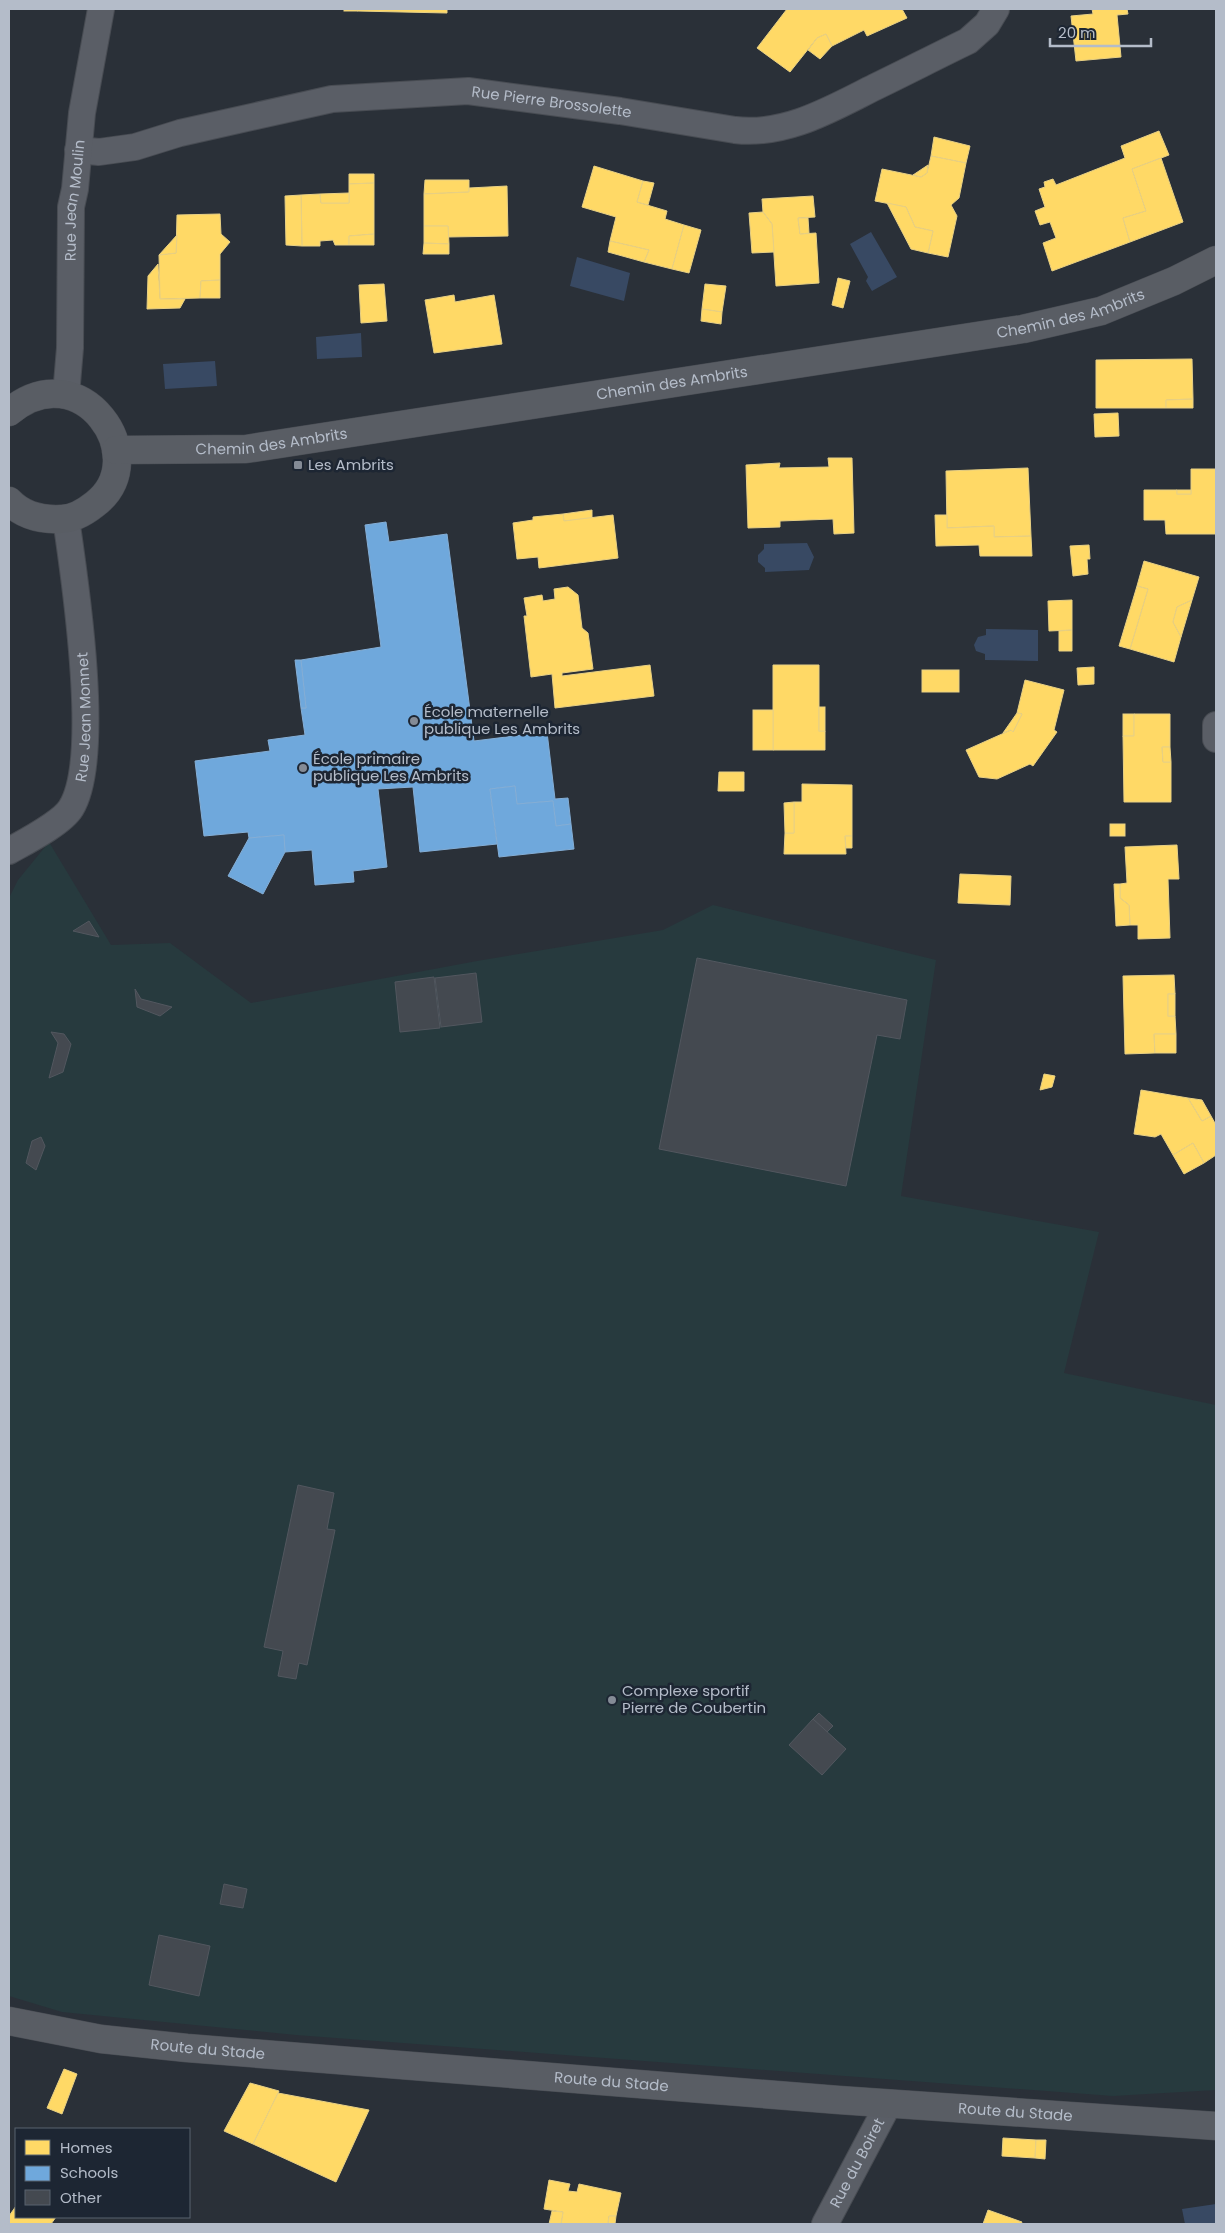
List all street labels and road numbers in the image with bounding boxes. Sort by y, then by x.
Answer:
street label: Rue Pierre Brossolette [470,81,633,123]
street label: Rue Jean Moulin [59,139,89,261]
street label: Chemin des Ambrits [995,283,1148,343]
street label: Chemin des Ambrits [595,361,749,405]
street label: Chemin des Ambrits [195,422,349,459]
street label: Rue Jean Monnet [70,651,96,784]
street label: Route du Stade [150,2033,266,2064]
street label: Route du Stade [553,2066,670,2096]
street label: Route du Stade [957,2097,1073,2126]
street label: Rue du Boiret [824,2114,889,2211]

